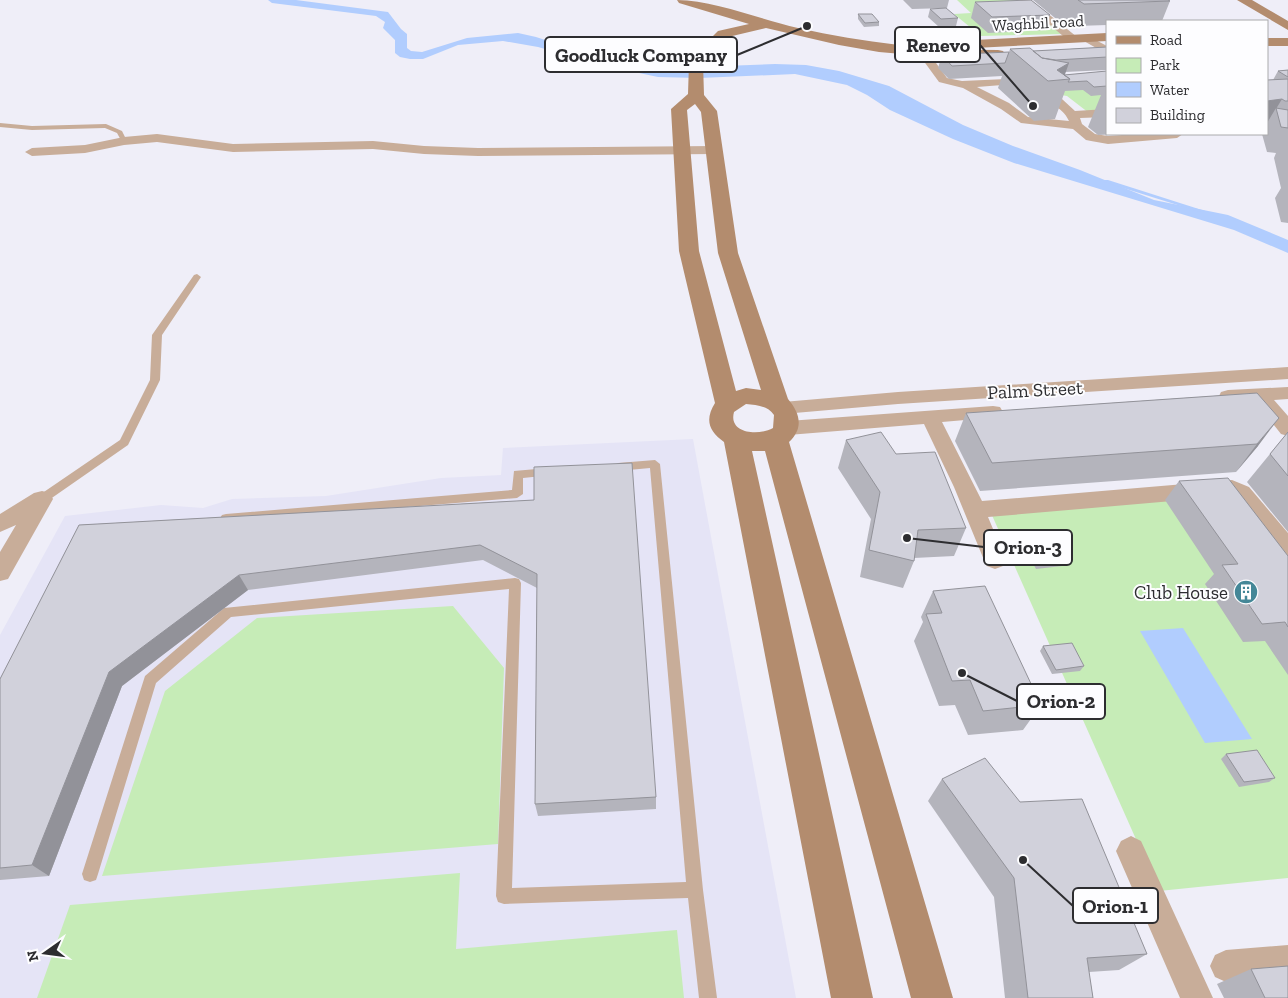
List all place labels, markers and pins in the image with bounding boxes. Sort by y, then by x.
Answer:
callout: Renevo [895,27,980,62]
callout: Goodluck Company [545,37,737,72]
callout: Orion-3 [984,530,1072,565]
building icon: Club House [1233,579,1259,605]
place label: Club House [1134,581,1228,604]
callout: Orion-2 [1017,684,1105,719]
callout: Orion-1 [1073,888,1158,923]

